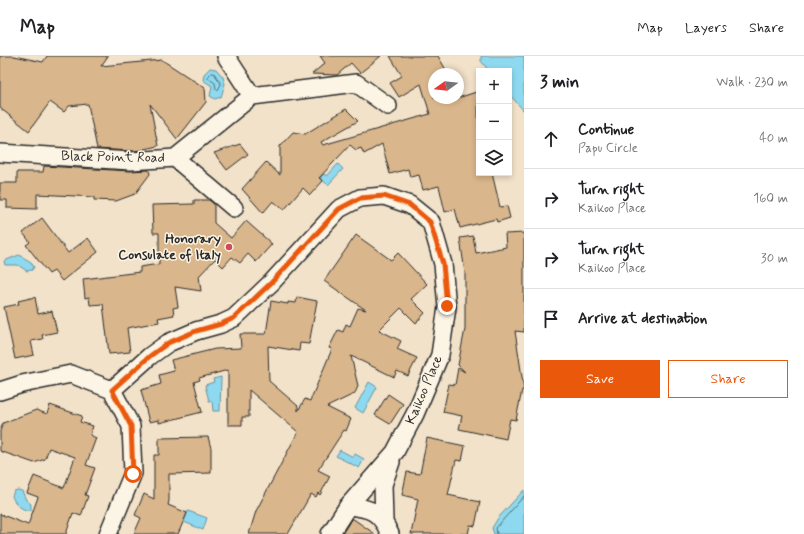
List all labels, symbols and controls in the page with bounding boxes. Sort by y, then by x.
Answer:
text: Map [20,15,55,40]
text: Map [637,19,663,37]
text: Layers [685,19,727,37]
text: Share [749,19,784,37]
north arrow [428,68,464,104]
map controls [476,68,512,176]
button: + [476,68,512,104]
text: 3 min [540,71,579,93]
text: Walk · 230 m [716,74,788,91]
button: − [476,104,512,140]
text: Continue [578,120,634,140]
icon: ahead [540,128,562,150]
text: 40 m [759,130,788,147]
button: layers [476,140,512,176]
text: Papu Circle [578,140,638,157]
street label: Black Point Road [61,147,165,167]
text: Turn right [578,180,645,200]
icon: right [540,188,562,210]
text: 160 m [753,190,788,207]
text: Kaikoo Place [578,200,646,217]
place label: Honorary Consulate of Italy [118,230,221,264]
text: Turn right [578,240,645,260]
marker: Honorary Consulate of Italy [224,242,234,252]
icon: right [540,248,562,270]
text: 30 m [761,250,788,267]
text: Kaikoo Place [578,260,646,277]
route end [438,297,456,315]
icon: arrive [540,308,562,330]
text: Arrive at destination [578,309,707,329]
street label: Kaikoo Place [401,352,447,427]
button: Save [540,360,660,398]
button: Share [668,360,788,398]
route start [124,465,142,483]

